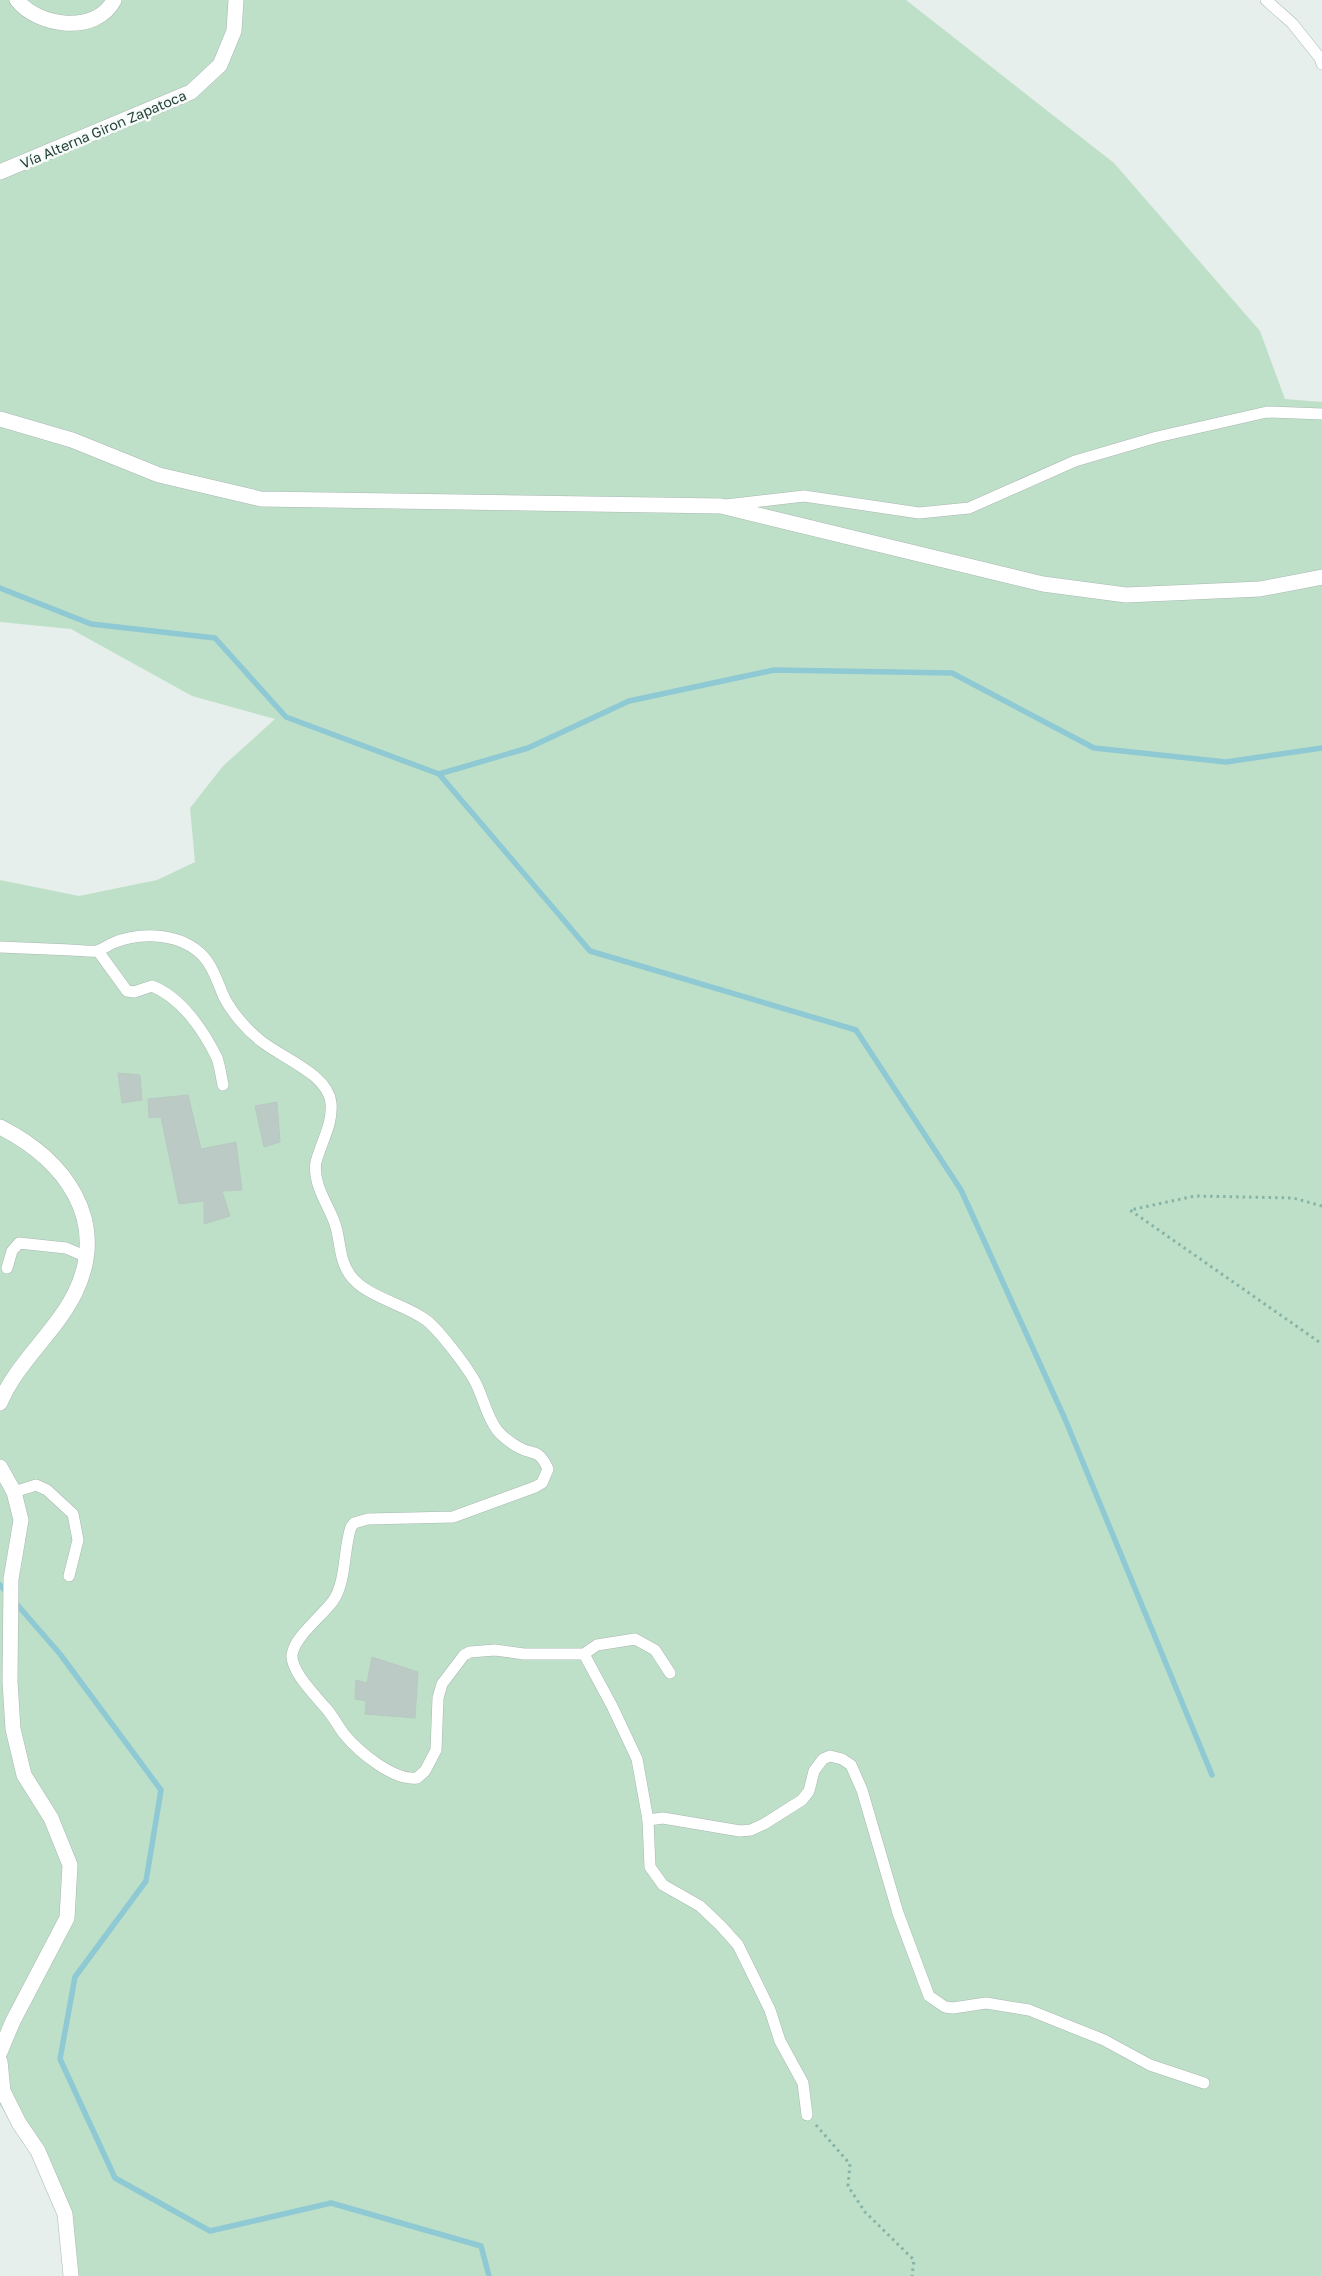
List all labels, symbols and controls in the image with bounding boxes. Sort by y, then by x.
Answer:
street label: Vía Alterna Giron Zapatoca [17,86,189,172]

